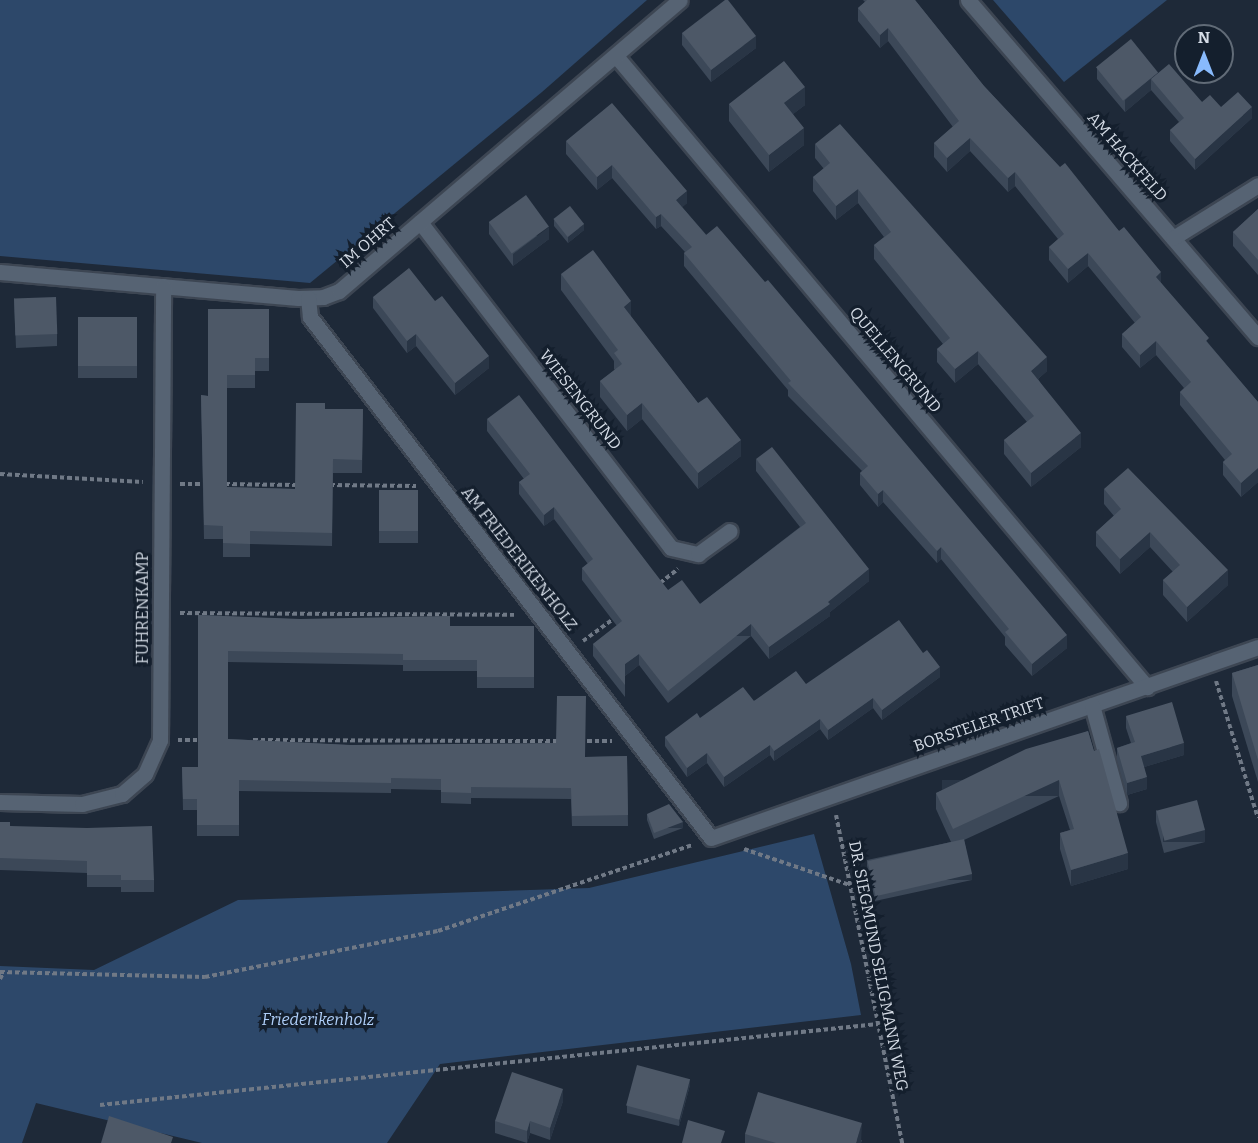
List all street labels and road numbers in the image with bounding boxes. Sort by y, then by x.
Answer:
street label: AM HACKFELD [1083,109,1171,205]
street label: IM OHRT [336,214,400,272]
street label: QUELLENGRUND [845,303,945,417]
street label: WIESENGRUND [535,346,625,454]
street label: AM FRIEDERIKENHOLZ [457,483,581,635]
street label: FUHRENKAMP [133,552,153,664]
street label: BORSTELER TRIFT [911,694,1047,756]
street label: DR. SIEGMUND SELIGMANN WEG [844,839,912,1093]

